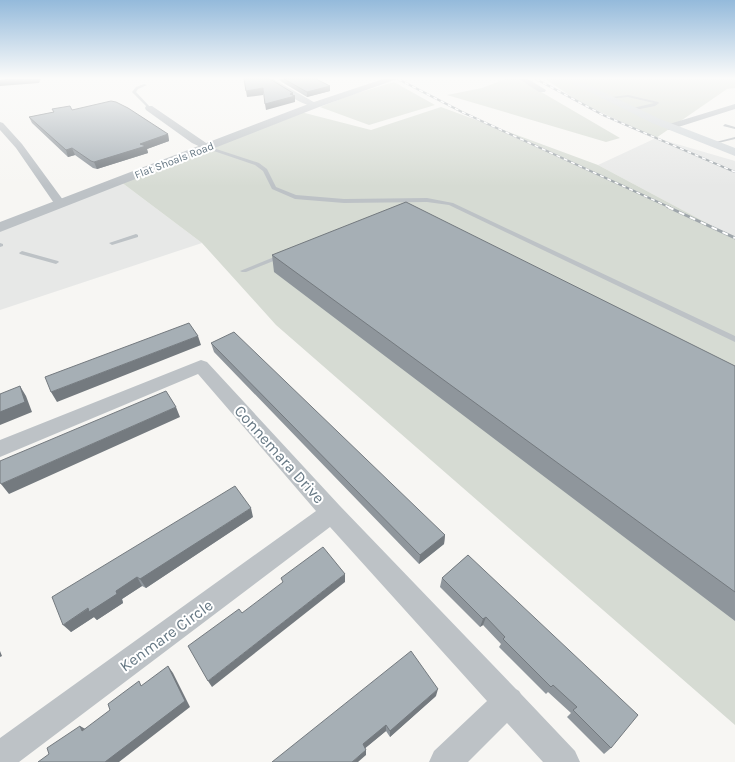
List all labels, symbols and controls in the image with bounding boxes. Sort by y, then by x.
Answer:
street label: Flat Shoals Road [133,139,216,182]
street label: Connemara Drive [231,401,329,507]
street label: Kenmare Circle [116,595,217,676]

